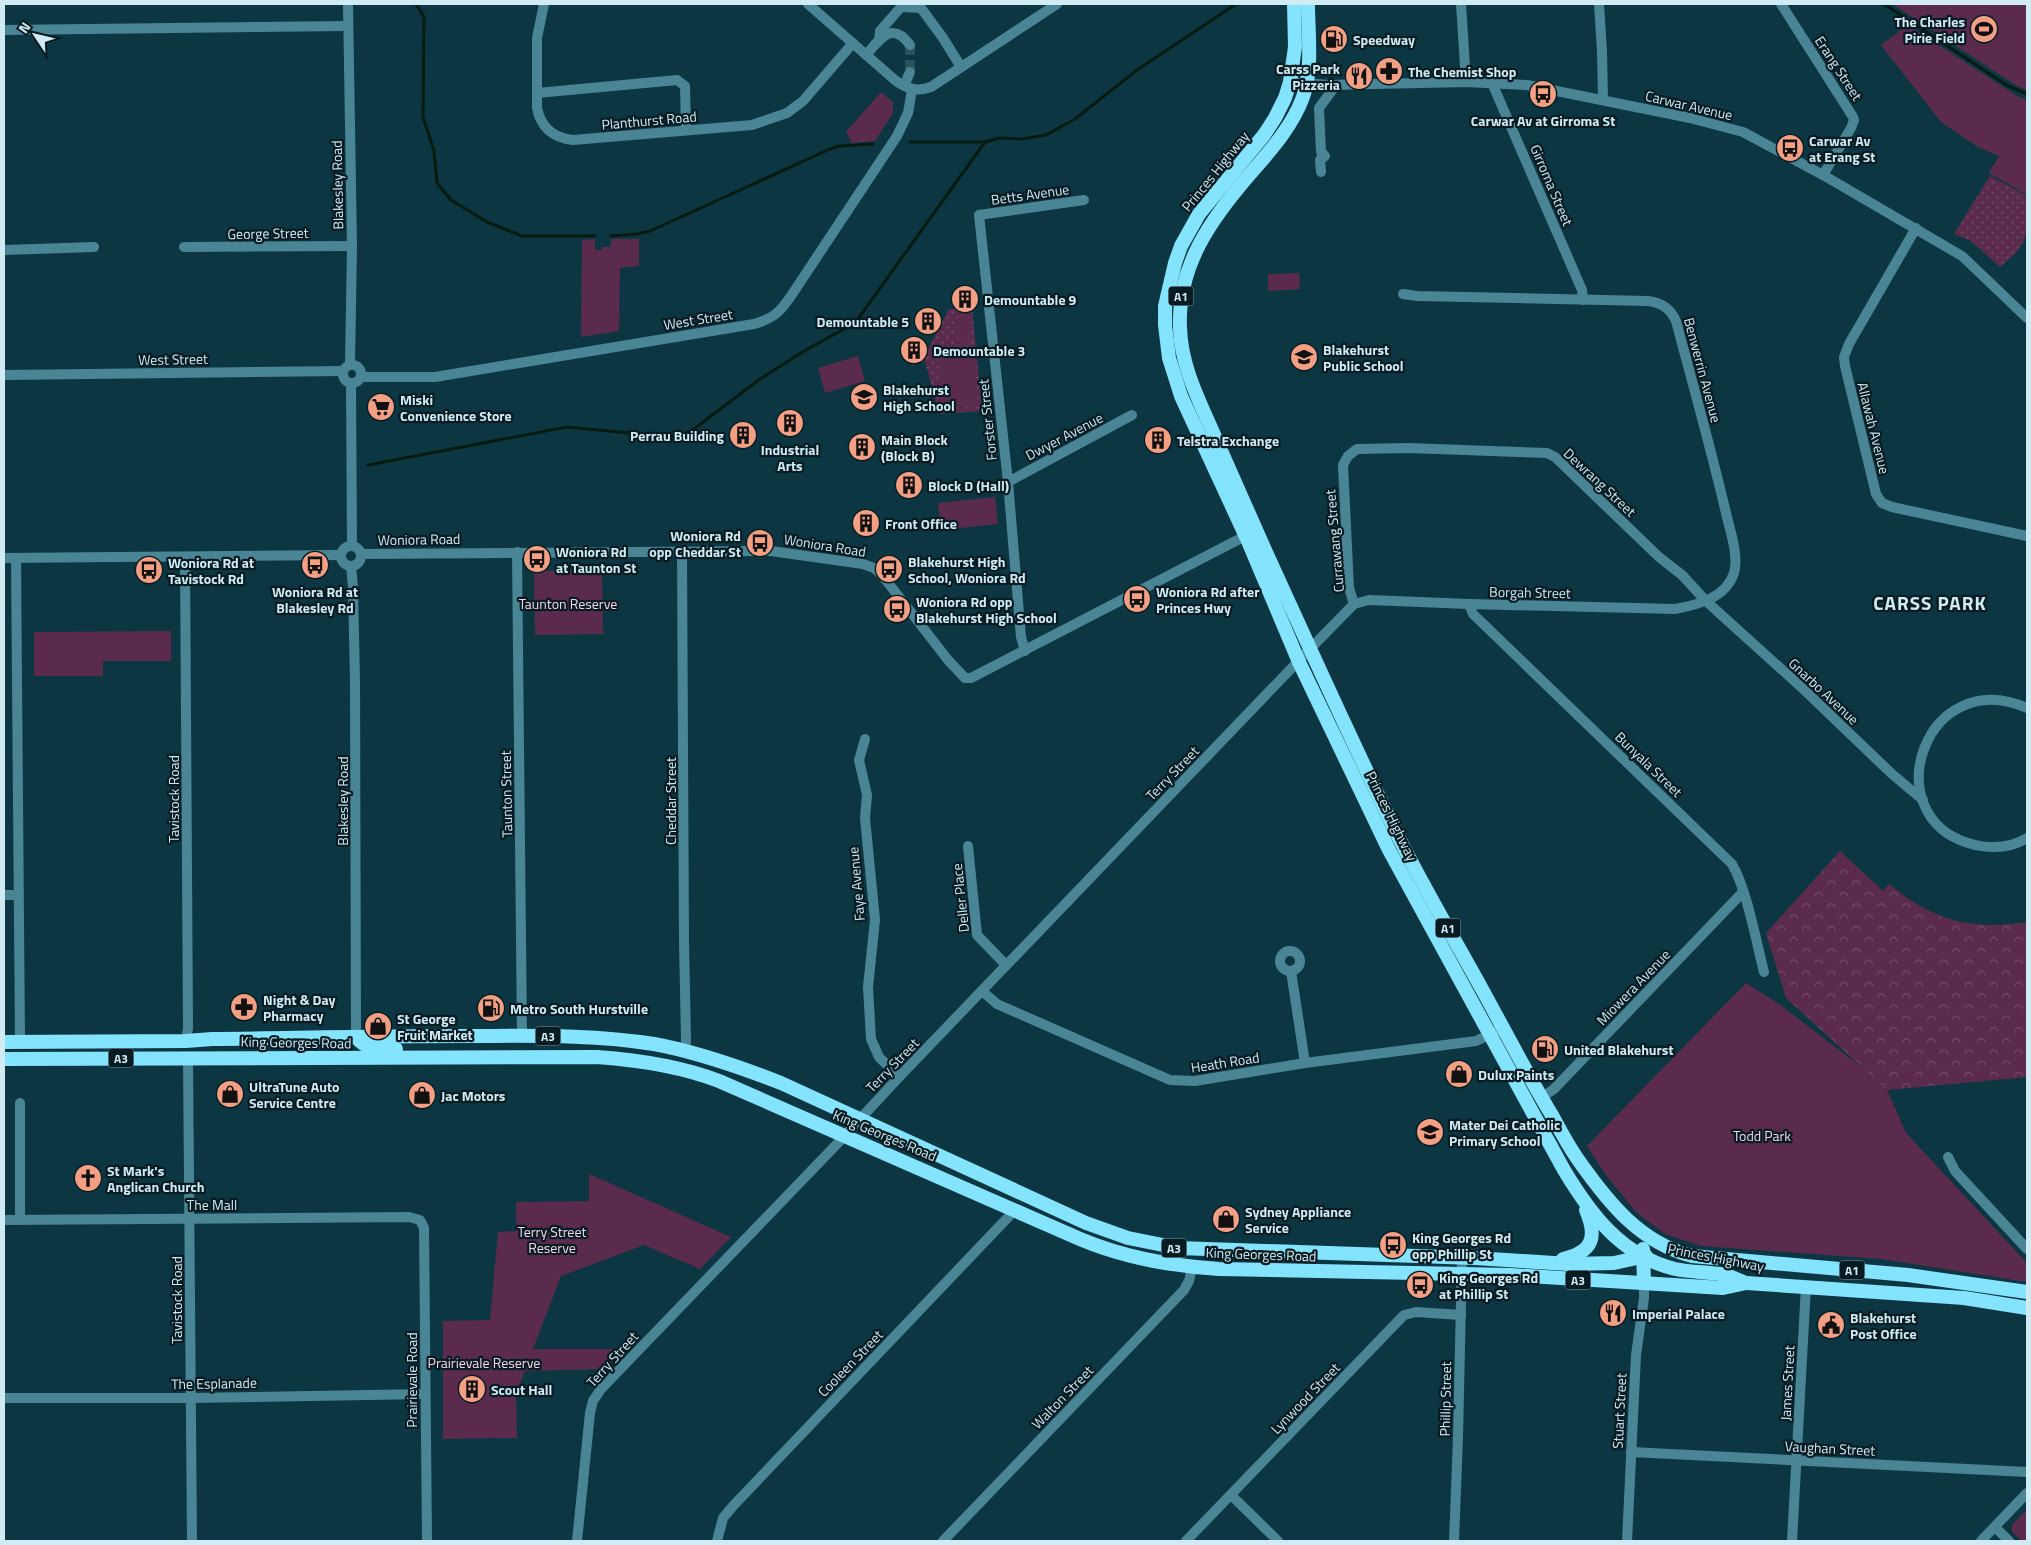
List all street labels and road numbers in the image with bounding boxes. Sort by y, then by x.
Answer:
street label: Erang Street [1810,31,1868,105]
street label: Carwar Avenue [1643,85,1735,125]
street label: Planthurst Road [600,105,698,135]
street label: Princes Highway [1176,126,1254,216]
street label: Blakesley Road [326,140,348,230]
street label: Girroma Street [1525,141,1579,229]
street label: Betts Avenue [989,178,1071,210]
street label: George Street [227,222,309,244]
road number: A1 [1168,286,1194,306]
street label: West Street [662,303,734,335]
street label: Benwerrin Avenue [1679,315,1727,425]
street label: West Street [138,348,208,370]
street label: Forster Street [972,378,1002,462]
street label: Allawah Avenue [1852,380,1896,476]
street label: Dwyer Avenue [1021,407,1107,465]
street label: Dewrang Street [1559,443,1641,521]
street label: Currawang Street [1319,489,1349,593]
street label: Woniora Road [377,528,461,550]
street label: Woniora Road [782,528,868,562]
street label: Borgah Street [1489,581,1571,603]
street label: Gnarbo Avenue [1784,653,1864,729]
street label: Bunyala Street [1611,726,1687,802]
street label: Terry Street [1141,741,1203,805]
street label: Taunton Street [495,750,517,838]
street label: Tavistock Road [163,755,184,843]
street label: Blakesley Road [332,756,353,846]
street label: Cheddar Street [660,757,681,845]
street label: Princes Highway [1361,767,1423,865]
street label: Faye Avenue [842,846,870,922]
street label: Deller Place [946,862,974,934]
road number: A1 [1436,918,1460,938]
street label: Miowera Avenue [1591,944,1675,1030]
road number: A3 [536,1026,560,1046]
street label: King Georges Road [240,1031,352,1053]
street label: Terry Street [861,1033,923,1097]
street label: Heath Road [1189,1046,1261,1078]
road number: A3 [108,1048,134,1068]
street label: King Georges Road [830,1104,940,1166]
street label: The Mall [187,1194,237,1215]
street label: Princes Highway [1666,1237,1766,1277]
road number: A3 [1162,1238,1186,1258]
street label: King Georges Road [1205,1242,1317,1266]
street label: Tavistock Road [166,1256,187,1344]
road number: A1 [1840,1260,1864,1280]
road number: A3 [1566,1270,1590,1290]
street label: Cooleen Street [812,1325,888,1401]
street label: Terry Street [581,1326,643,1392]
street label: Prairievale Road [401,1332,422,1428]
street label: James Street [1775,1345,1799,1421]
street label: Lynwood Street [1265,1357,1345,1438]
street label: Walton Street [1026,1360,1098,1434]
street label: Phillip Street [1434,1361,1456,1437]
street label: The Esplanade [171,1372,257,1394]
street label: Stuart Street [1607,1373,1631,1449]
street label: Vaughan Street [1784,1435,1876,1461]

